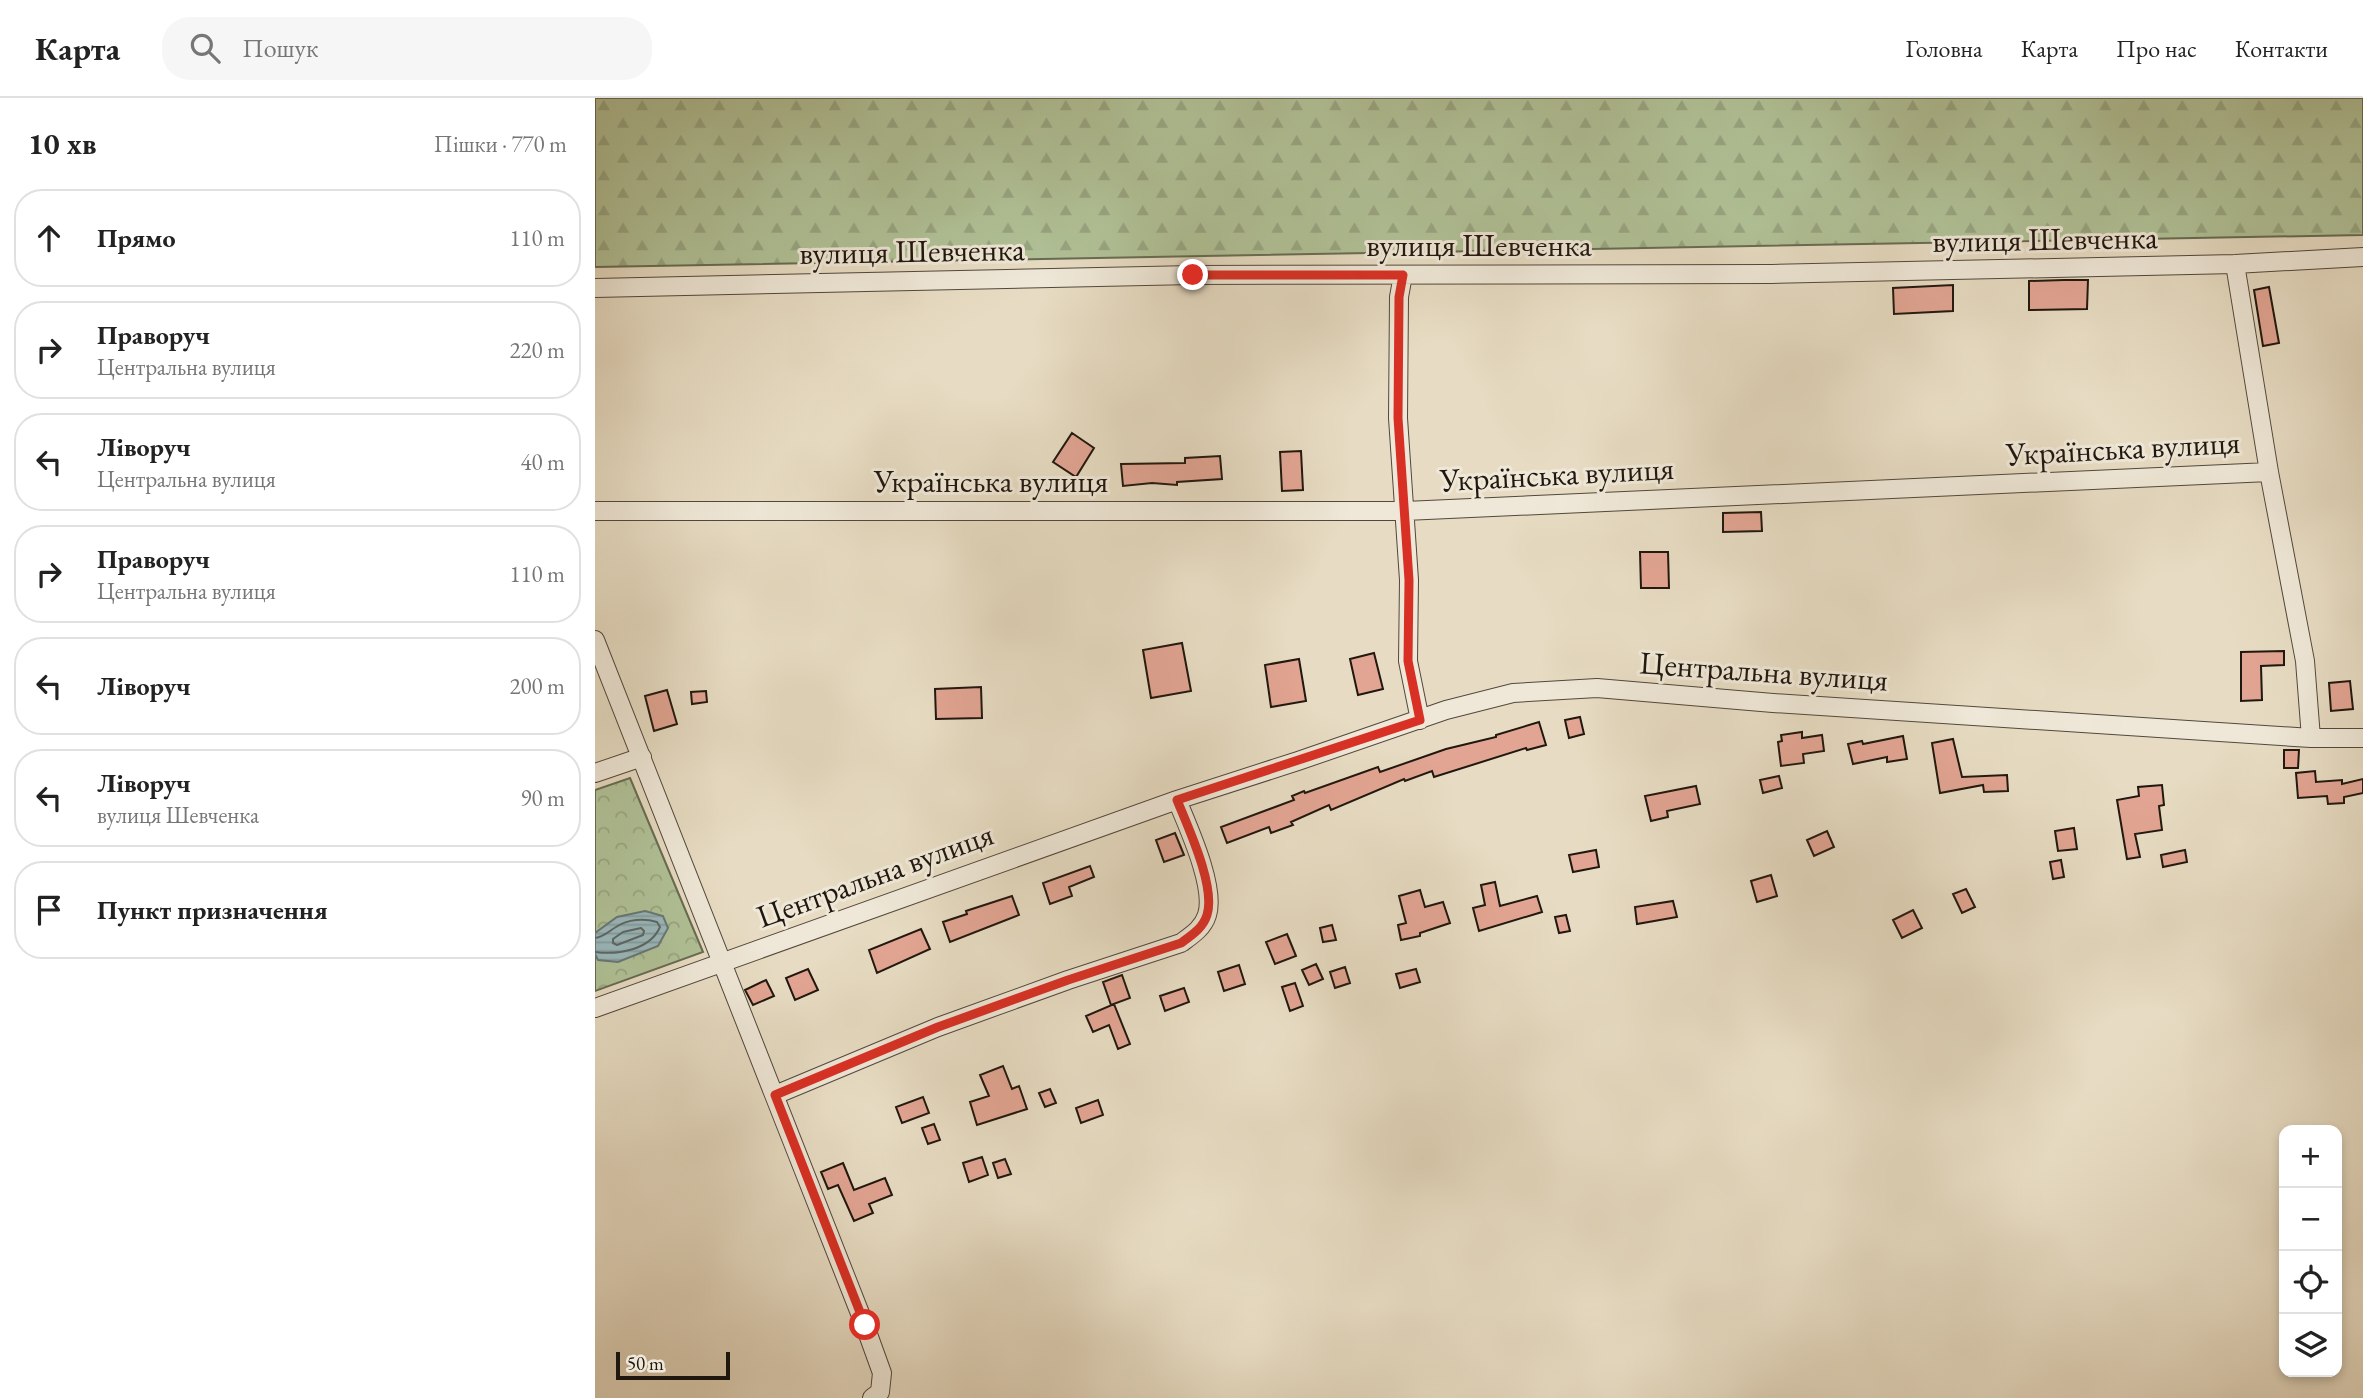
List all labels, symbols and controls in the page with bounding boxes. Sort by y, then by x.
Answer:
search box [162,17,652,80]
text: Карта [35,27,120,70]
icon: search [186,29,224,67]
text: Пошук [242,31,318,65]
text: Головна [1905,33,1983,64]
text: Карта [2021,33,2078,64]
text: Про нас [2116,33,2197,64]
text: Контакти [2235,33,2328,64]
text: 10 хв [28,124,97,163]
text: Пішки · 770 m [434,129,567,159]
street label: вулиця Шевченка [1932,216,2158,262]
icon: ahead [30,219,68,257]
text: Прямо [97,221,176,255]
text: 110 m [509,223,565,253]
street label: вулиця Шевченка [1366,224,1592,266]
street label: вулиця Шевченка [799,228,1025,274]
route end [1177,259,1208,290]
text: Праворуч [97,318,210,352]
icon: right [30,331,68,369]
text: 220 m [509,335,565,365]
text: Центральна вулиця [97,352,276,382]
street label: Українська вулиця [2004,421,2241,475]
text: Ліворуч [97,430,191,464]
icon: left [30,443,68,481]
text: 40 m [520,447,565,477]
street label: Українська вулиця [1438,447,1675,501]
street label: Українська вулиця [873,460,1108,502]
text: Центральна вулиця [97,464,276,494]
text: Праворуч [97,542,210,576]
icon: right [30,555,68,593]
text: 110 m [509,559,565,589]
text: Центральна вулиця [97,576,276,606]
street label: Центральна вулиця [1638,641,1890,701]
icon: left [30,667,68,705]
text: Ліворуч [97,669,191,703]
text: 200 m [509,671,565,701]
text: Ліворуч [97,766,191,800]
icon: left [30,779,68,817]
text: 90 m [520,783,565,813]
text: вулиця Шевченка [97,800,259,830]
street label: Центральна вулиця [751,813,999,937]
icon: arrive [30,891,68,929]
text: Пункт призначення [97,893,328,927]
map controls [2279,1125,2342,1377]
button: + [2279,1125,2342,1188]
button: − [2279,1188,2342,1251]
button: locate [2279,1251,2342,1314]
route start [849,1309,880,1340]
button: layers [2279,1314,2342,1377]
scale bar [616,1349,730,1381]
text: 50 m [627,1351,664,1376]

